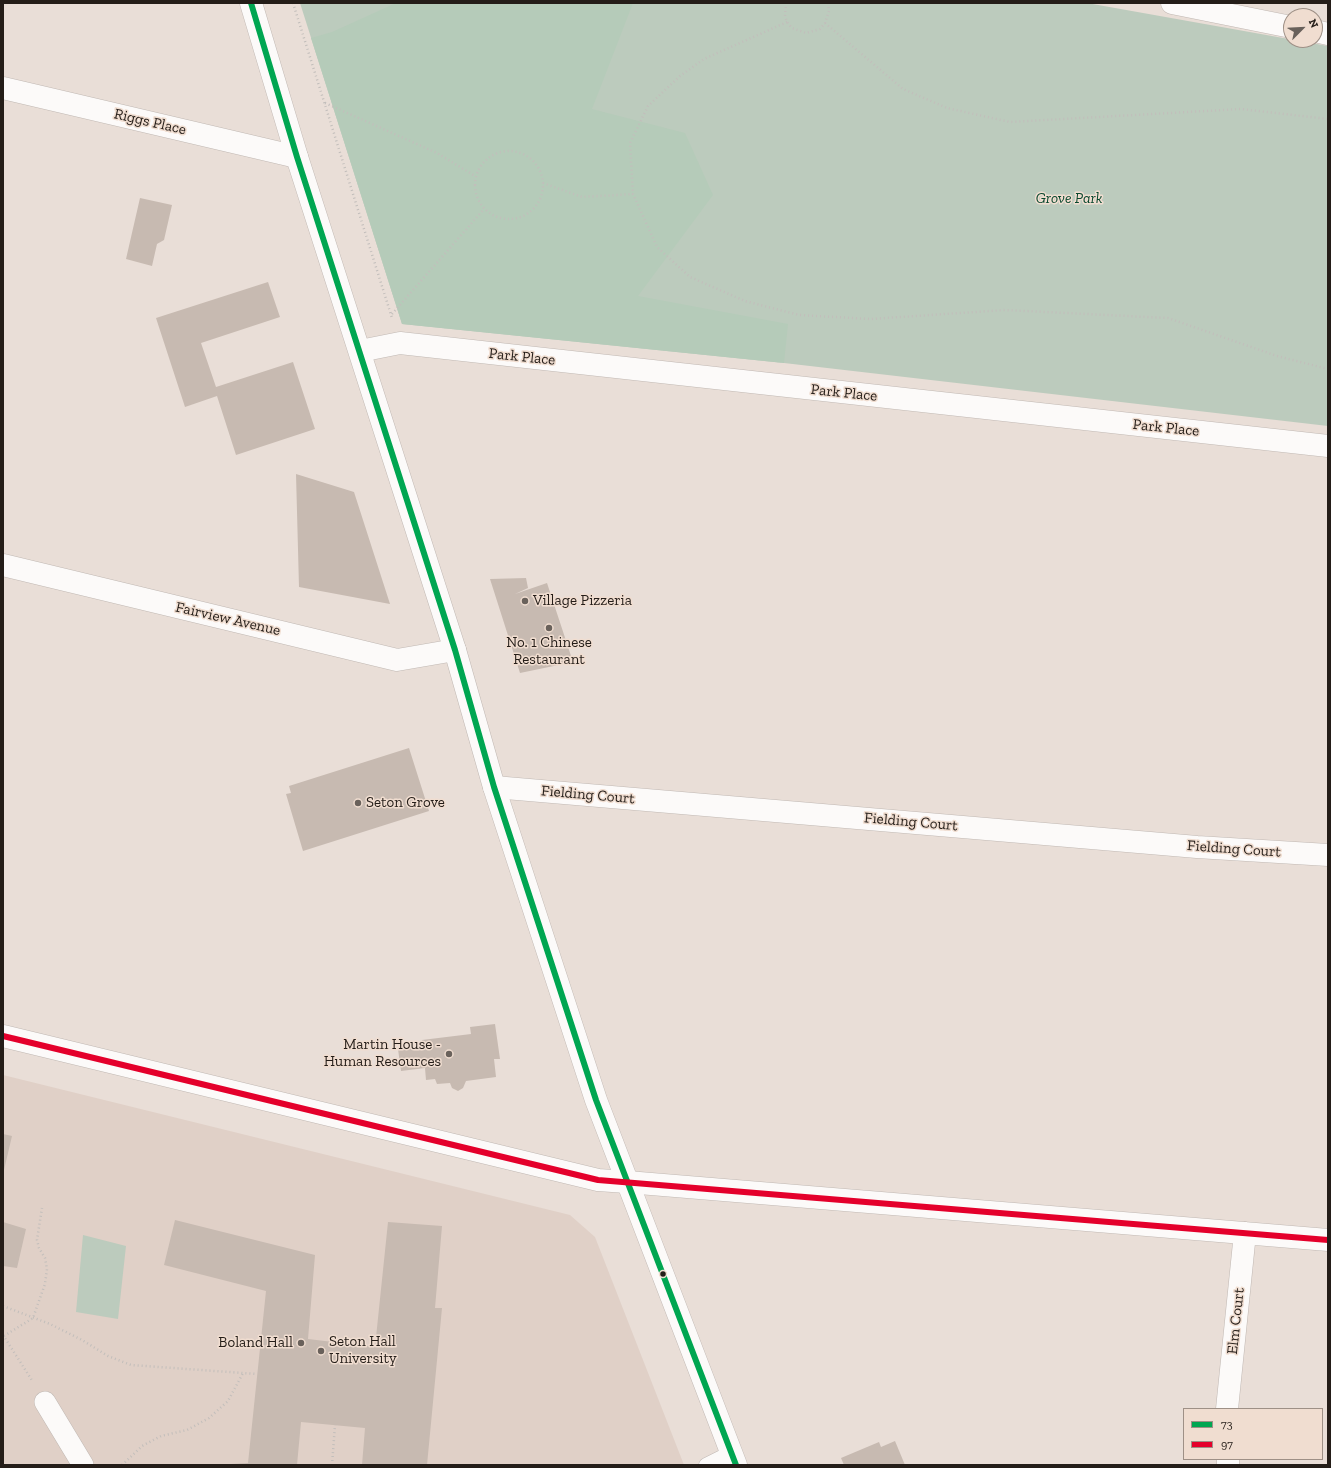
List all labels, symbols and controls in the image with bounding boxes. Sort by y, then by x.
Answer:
north arrow [1283,8,1323,48]
text: N [1306,17,1321,30]
street label: Riggs Place [112,105,188,139]
park label: Grove Park [1036,190,1102,208]
street label: Park Place [488,345,556,369]
street label: Park Place [810,381,878,405]
street label: Park Place [1132,416,1200,440]
place label: Village Pizzeria [533,592,632,610]
marker: Village Pizzeria [520,596,530,606]
street label: Fairview Avenue [174,598,282,640]
marker: No. 1 Chinese Restaurant [544,623,554,633]
place label: No. 1 Chinese Restaurant [506,634,592,669]
street label: Fielding Court [540,782,636,808]
place label: Seton Grove [366,794,445,812]
marker: Seton Grove [353,798,363,808]
street label: Fielding Court [863,809,959,835]
street label: Fielding Court [1187,837,1281,861]
place label: Martin House - Human Resources [324,1036,441,1071]
marker: Martin House - Human Resources [444,1049,454,1059]
unlabelled marker [658,1269,668,1279]
street label: Elm Court [1224,1287,1248,1355]
place label: Seton Hall University [329,1333,397,1368]
place label: Boland Hall [218,1334,293,1352]
marker: Boland Hall [296,1338,306,1348]
marker: Seton Hall University [316,1346,326,1356]
legend [1183,1408,1323,1460]
text: 73 [1221,1417,1233,1431]
text: 97 [1221,1437,1233,1451]

